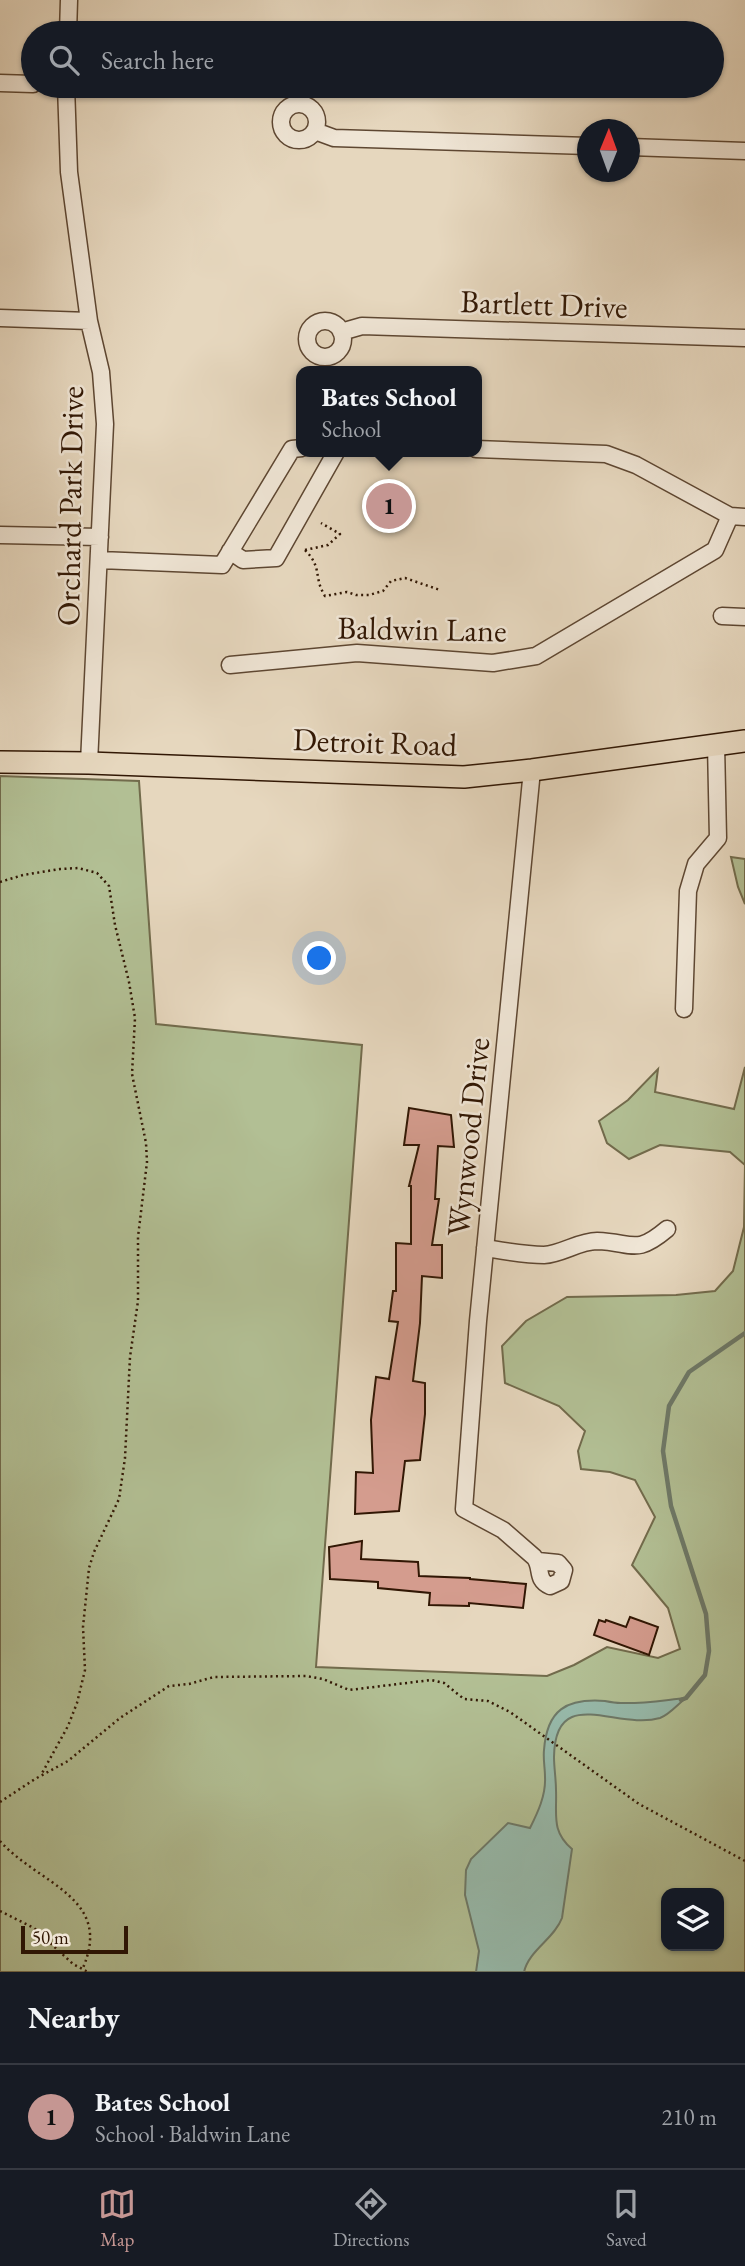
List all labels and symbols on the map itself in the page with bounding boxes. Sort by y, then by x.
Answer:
north arrow [577,119,640,182]
street label: Bartlett Drive [460,280,628,328]
street label: Orchard Park Drive [47,386,93,626]
pin: 1 [366,480,412,532]
street label: Baldwin Lane [337,607,507,651]
street label: Detroit Road [292,718,459,766]
your location [302,941,336,975]
street label: Wynwood Drive [437,1035,499,1239]
scale bar [21,1923,128,1955]

